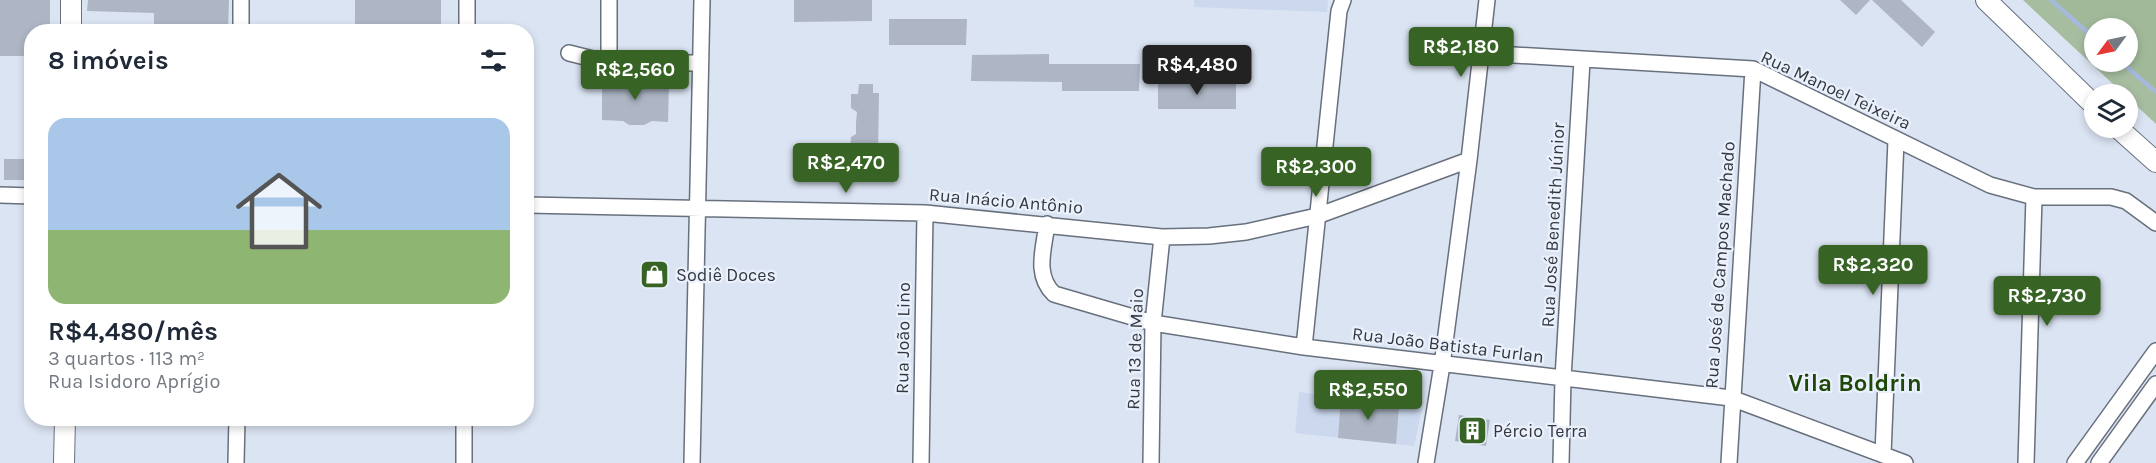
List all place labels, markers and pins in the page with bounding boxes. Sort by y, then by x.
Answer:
pin: R$2,180 [1406,27,1516,78]
pin: R$4,480 [1142,45,1252,96]
pin: R$2,560 [580,50,690,101]
pin: R$2,470 [791,143,901,194]
pin: R$2,300 [1261,147,1371,198]
pin: R$2,320 [1818,245,1928,296]
shop icon: Sodiê Doces [639,259,671,291]
place label: Sodiê Doces [676,264,776,286]
pin: R$2,730 [1992,276,2102,327]
pin: R$2,550 [1313,370,1423,421]
building icon: Pércio Terra [1456,415,1488,447]
place label: Pércio Terra [1493,420,1587,442]

